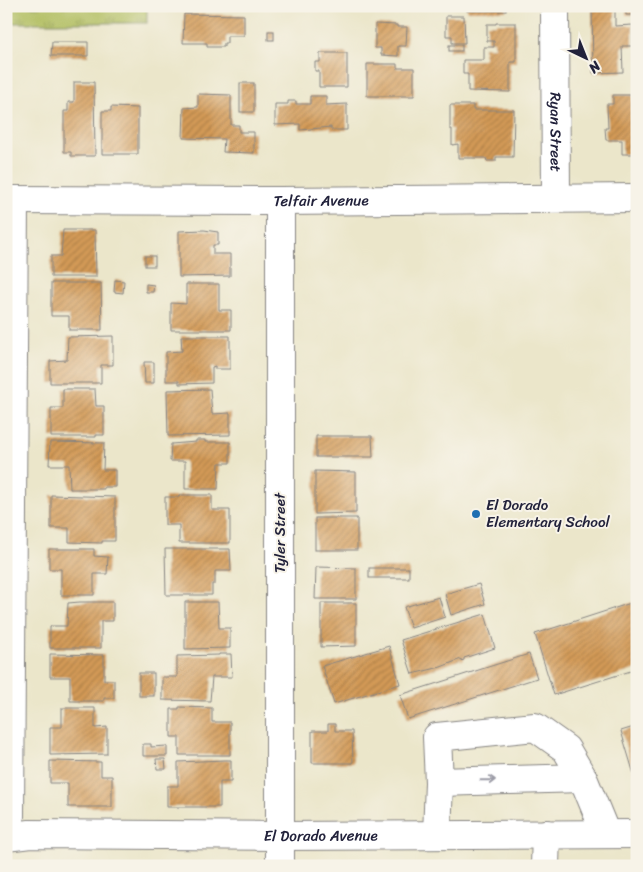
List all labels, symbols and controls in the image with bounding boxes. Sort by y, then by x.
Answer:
north arrow [560,32,610,82]
text: N [582,54,607,80]
street label: Ryan Street [542,92,569,172]
street label: Telfair Avenue [273,187,369,214]
street label: Tyler Street [267,492,293,573]
place label: El Dorado Elementary School [486,492,611,535]
marker: El Dorado Elementary School [470,508,482,520]
one-way arrow [480,776,496,785]
street label: El Dorado Avenue [264,822,378,849]

